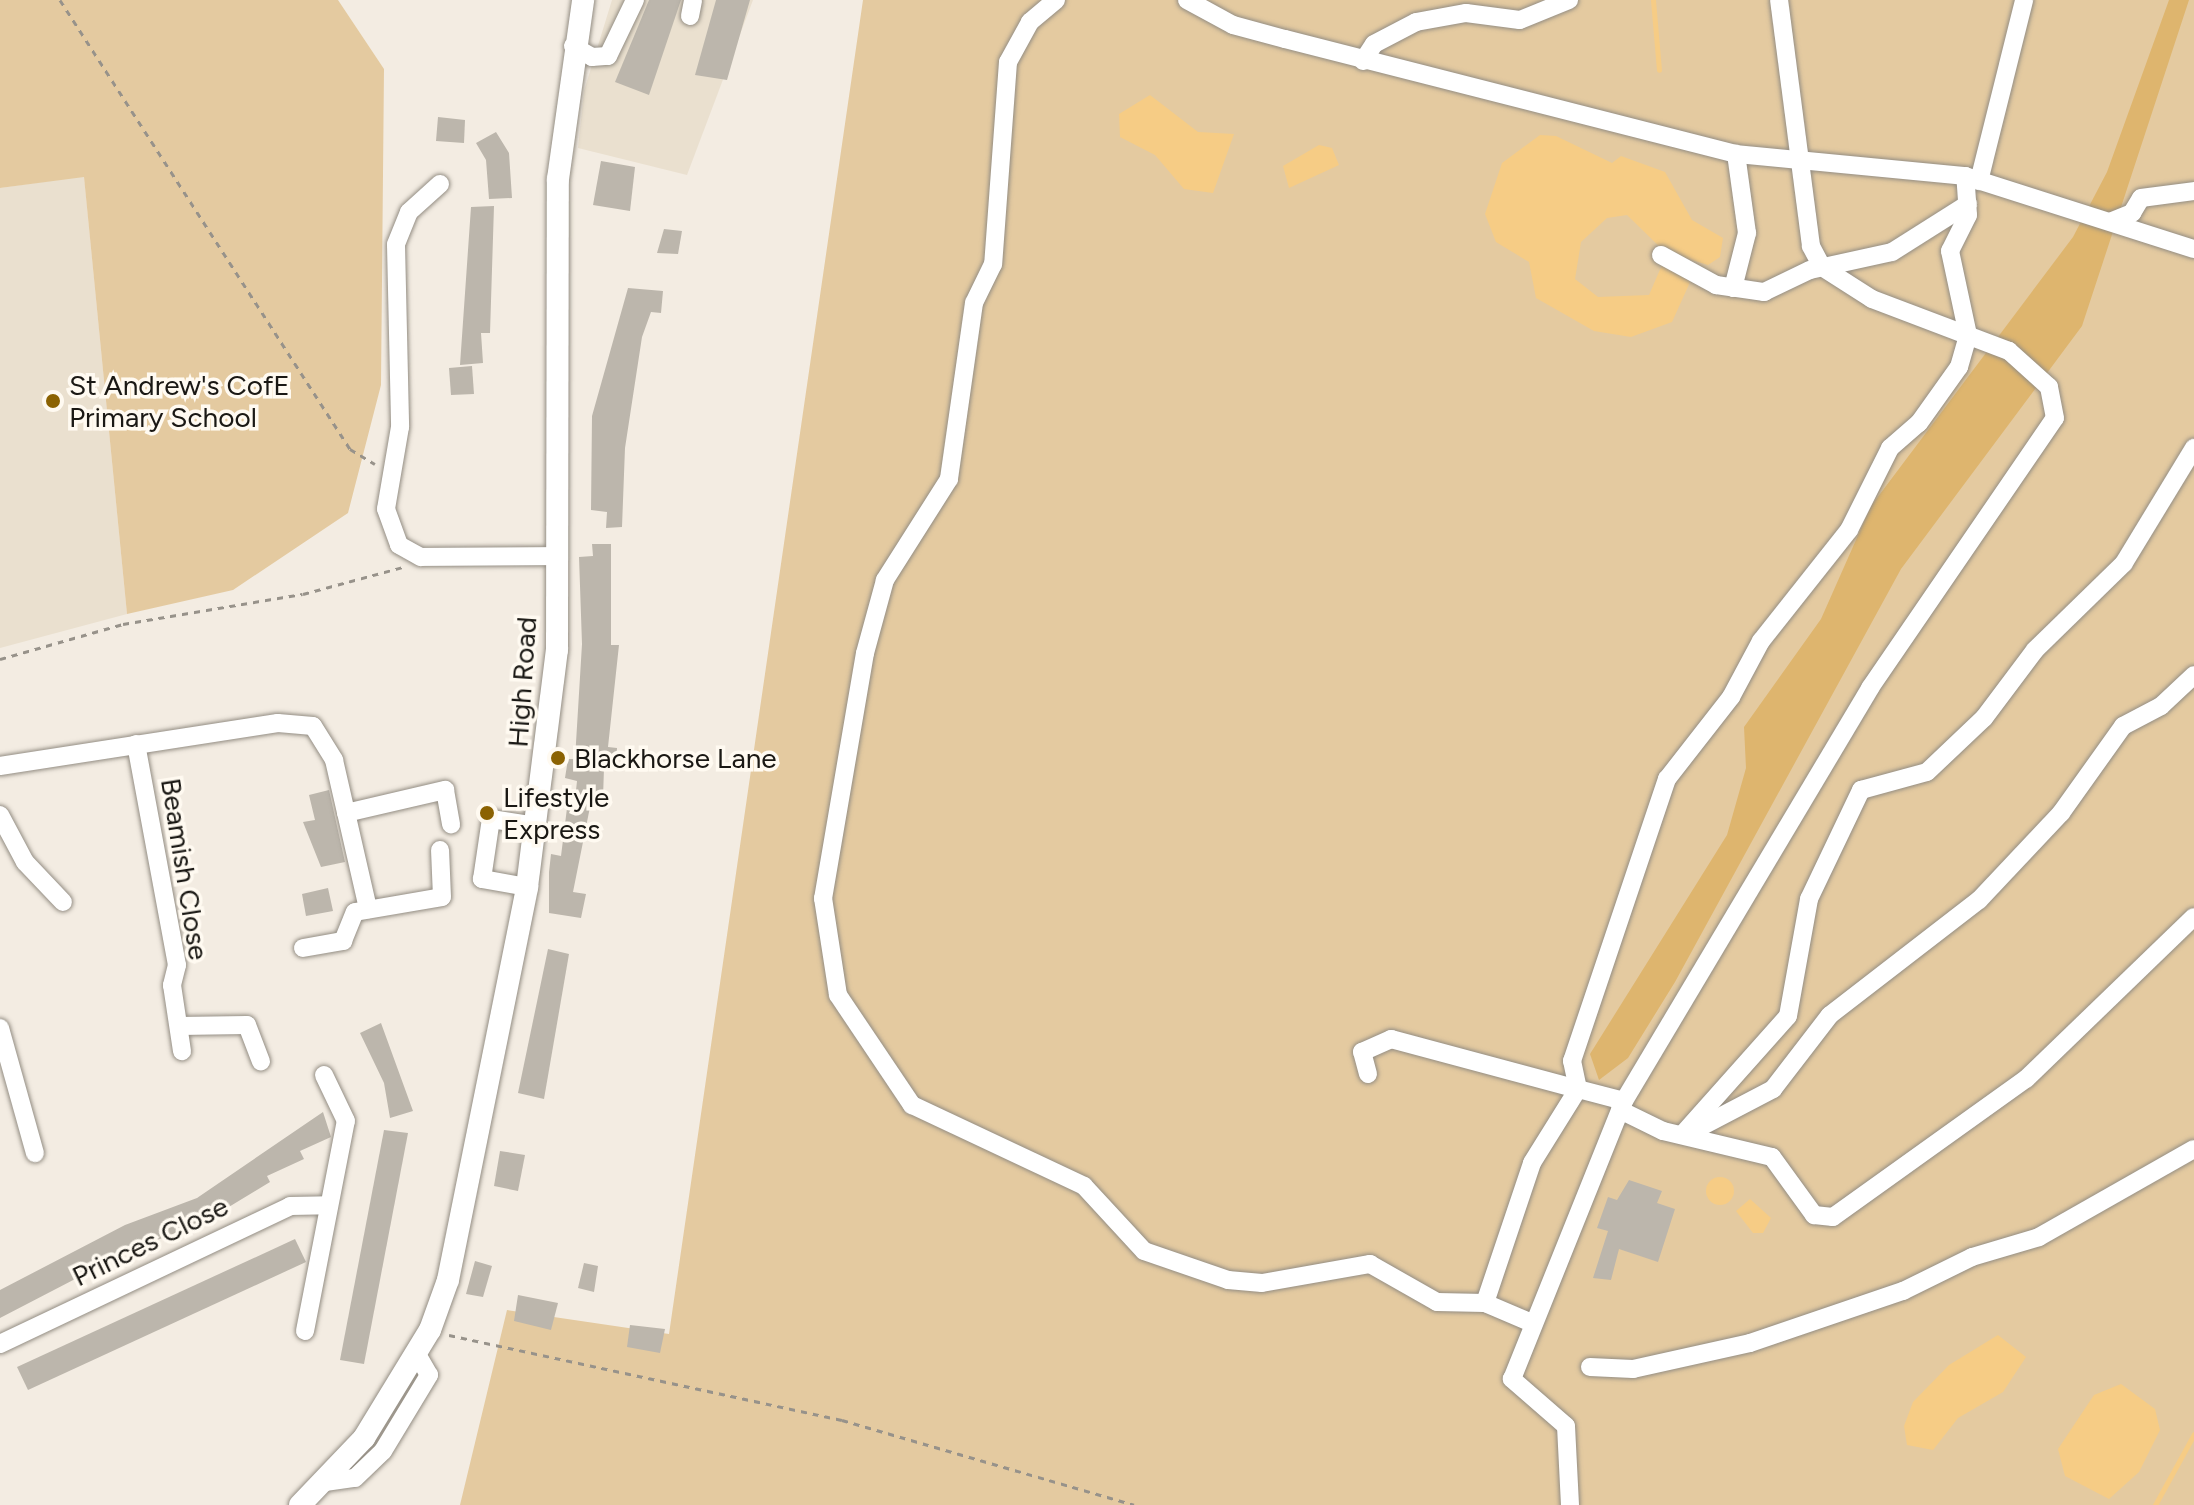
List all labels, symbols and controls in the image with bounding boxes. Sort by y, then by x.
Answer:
place label: St Andrew's CofE Primary School [69,368,290,434]
marker: St Andrew's CofE Primary School [44,392,62,410]
street label: High Road [501,616,543,748]
place label: Blackhorse Lane [574,741,777,775]
marker: Blackhorse Lane [549,749,567,767]
street label: Beamish Close [154,776,216,962]
place label: Lifestyle Express [503,780,609,846]
marker: Lifestyle Express [478,804,496,822]
street label: Princes Close [67,1189,233,1293]

